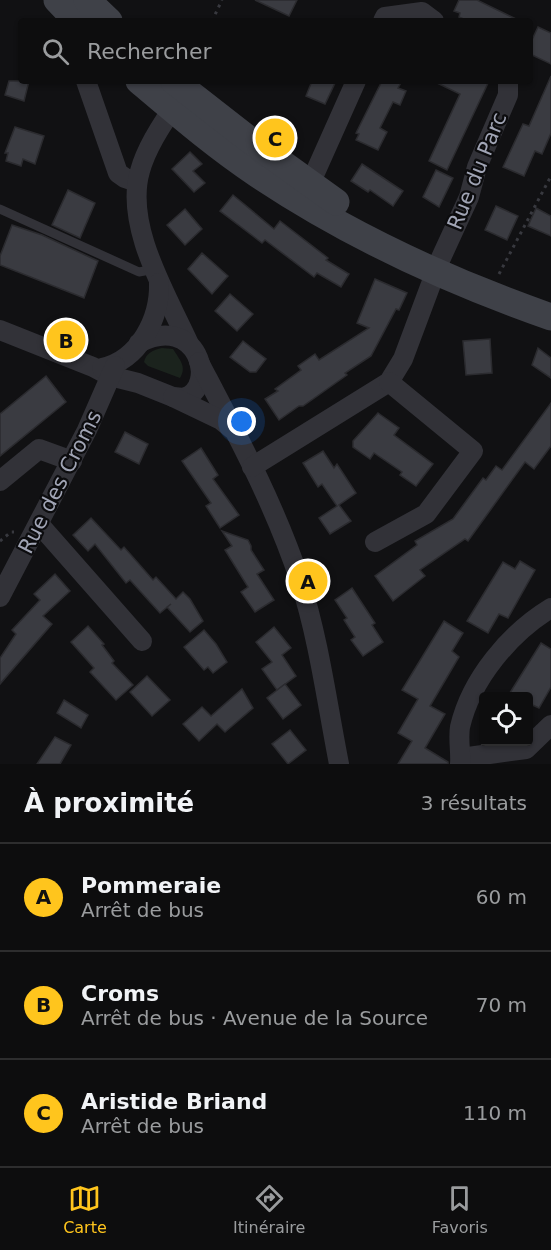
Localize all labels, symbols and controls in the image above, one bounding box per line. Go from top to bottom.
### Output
search box [18,18,533,84]
icon: search [39,35,72,68]
text: Rechercher [87,39,212,64]
street label: Rue du Parc [443,109,511,233]
pin: C [256,116,294,160]
pin: B [46,318,86,362]
street label: Rue des Croms [14,406,106,558]
your location [227,407,256,436]
pin: A [288,558,328,604]
map controls [479,692,533,746]
button: locate [479,692,533,746]
text: À proximité [24,788,194,818]
text: 3 résultats [421,791,527,815]
text: Pommeraie [81,873,221,898]
text: A [36,885,51,909]
text: 60 m [476,885,527,909]
text: Arrêt de bus [81,898,204,922]
text: Croms [81,981,159,1006]
text: B [36,993,51,1017]
text: 70 m [476,993,527,1017]
text: Arrêt de bus · Avenue de la Source [81,1006,428,1030]
text: Aristide Briand [81,1089,267,1114]
text: C [36,1101,51,1125]
text: 110 m [463,1101,527,1125]
text: Arrêt de bus [81,1114,204,1138]
tab: Carte [63,1182,107,1237]
tab: Itinéraire [233,1182,305,1237]
tab: Favoris [432,1182,488,1237]

